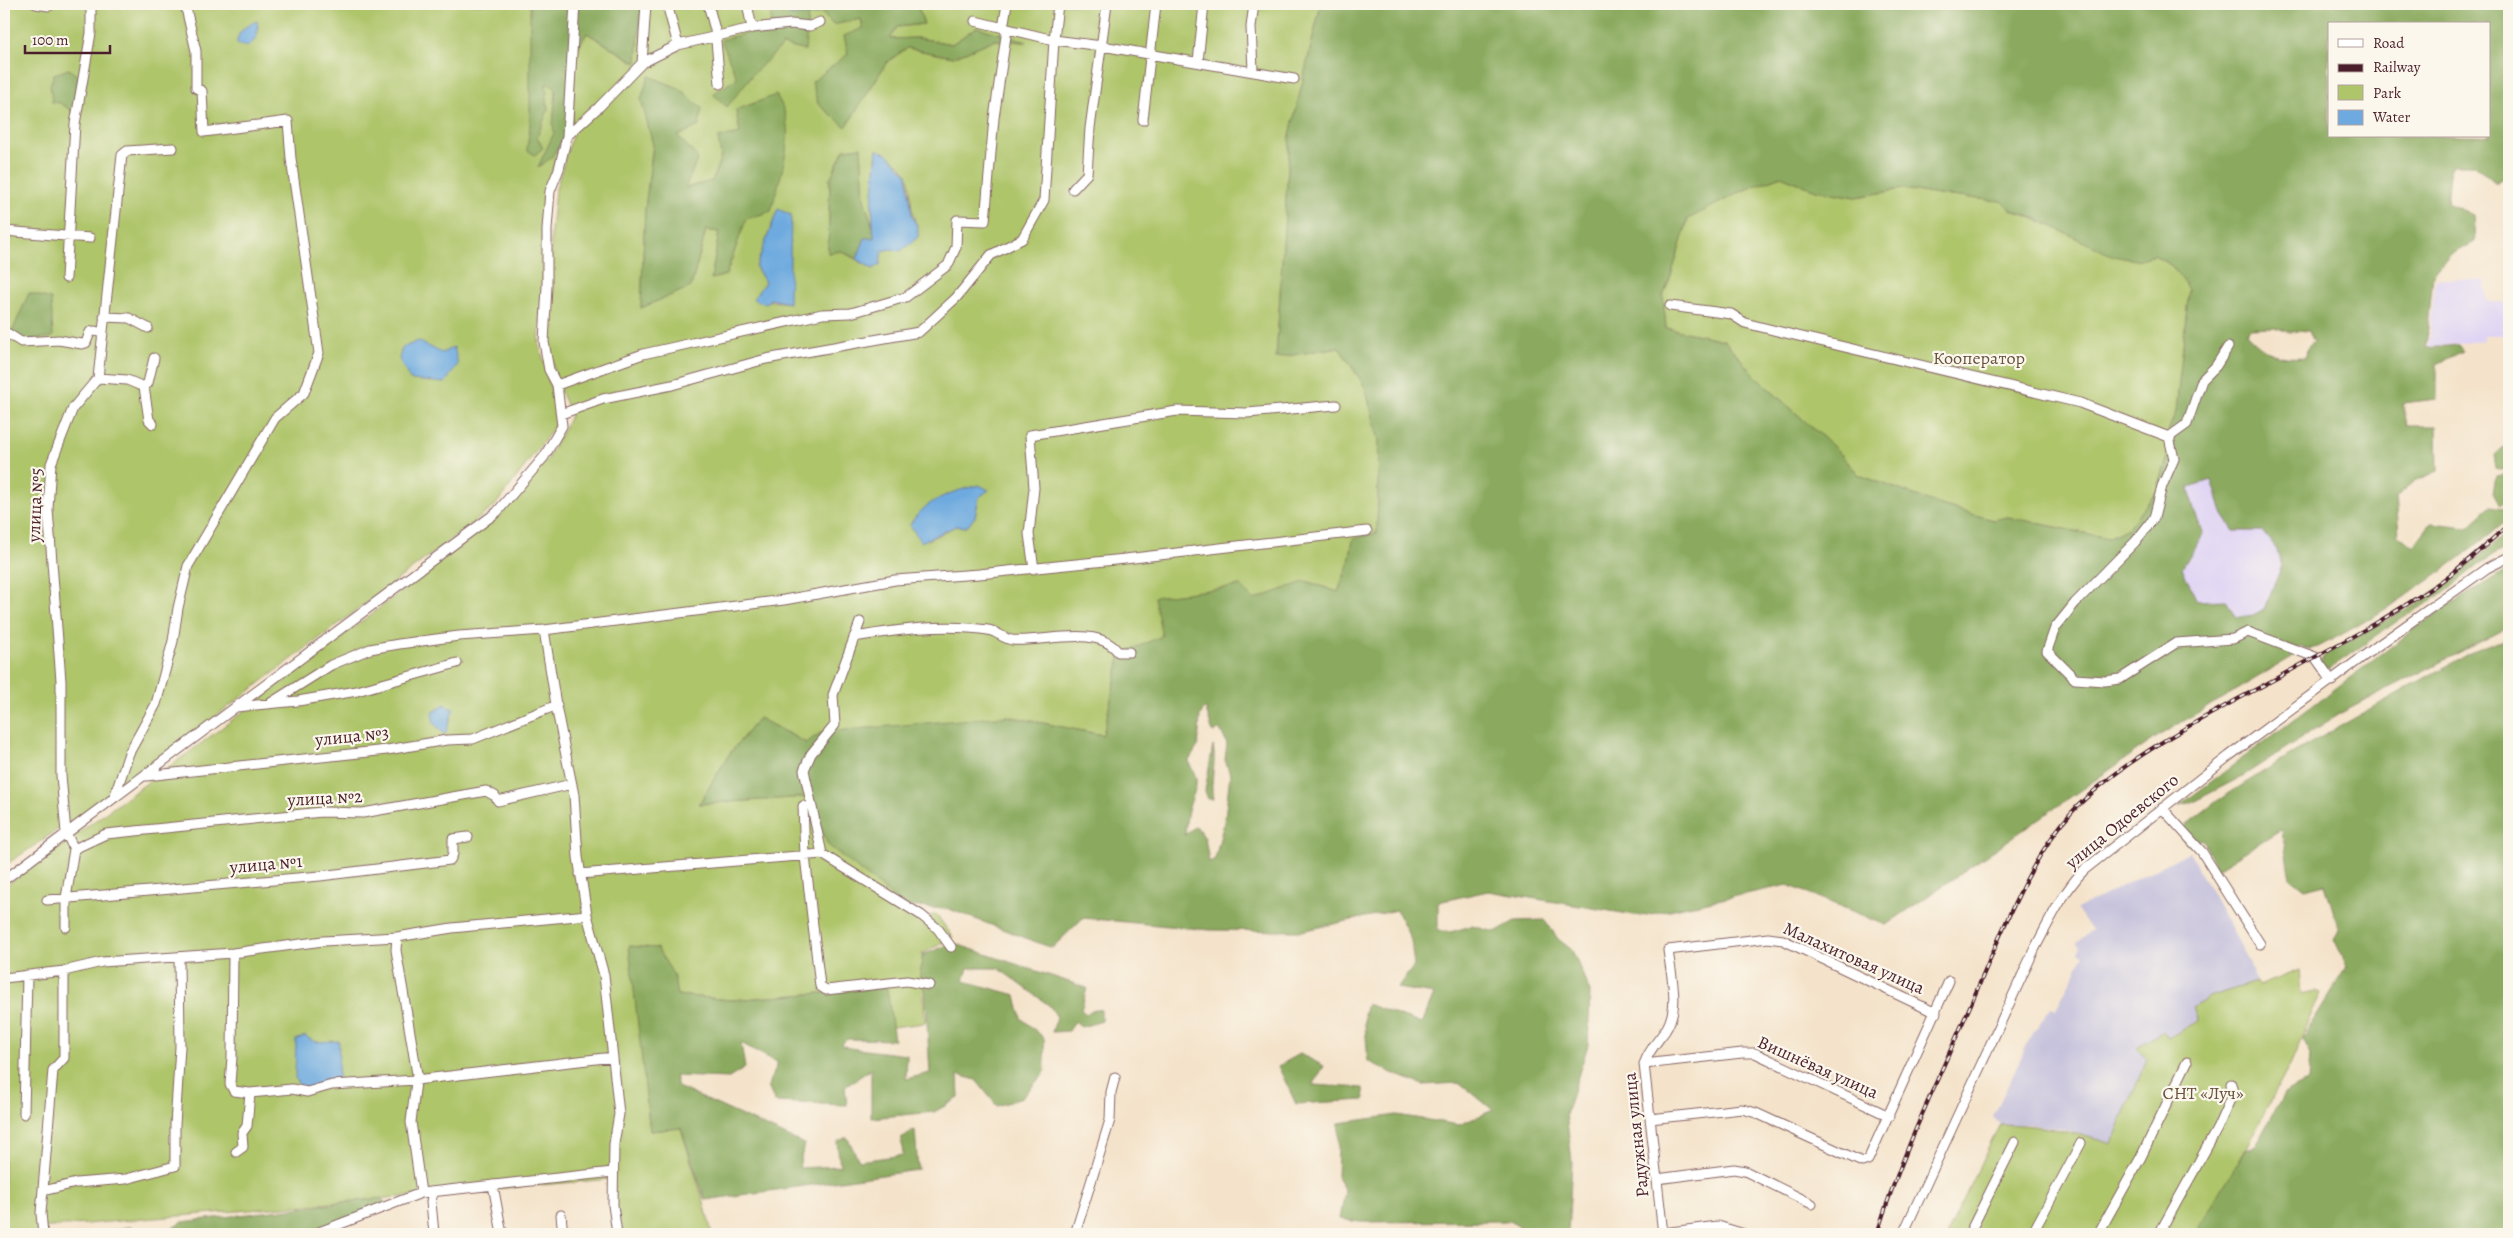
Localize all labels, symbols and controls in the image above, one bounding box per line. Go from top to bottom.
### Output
scale bar [25,22,110,54]
legend [2328,22,2490,138]
text: 100 m [32,30,69,50]
text: Road [2373,33,2405,53]
text: Railway [2373,57,2421,77]
text: Park [2373,83,2402,103]
text: Water [2372,107,2410,127]
park label: Кооператор [1933,346,2025,370]
street label: улица №5 [22,467,48,544]
street label: улица №3 [313,720,390,752]
street label: улица Одоевского [2060,768,2184,875]
street label: улица №2 [286,784,364,812]
street label: улица №1 [228,849,303,879]
street label: Малахитовая улица [1780,916,1929,1000]
street label: Вишнёвая улица [1754,1030,1883,1105]
street label: Радужная улица [1617,1071,1654,1199]
park label: СНТ «Луч» [2162,1081,2244,1105]

